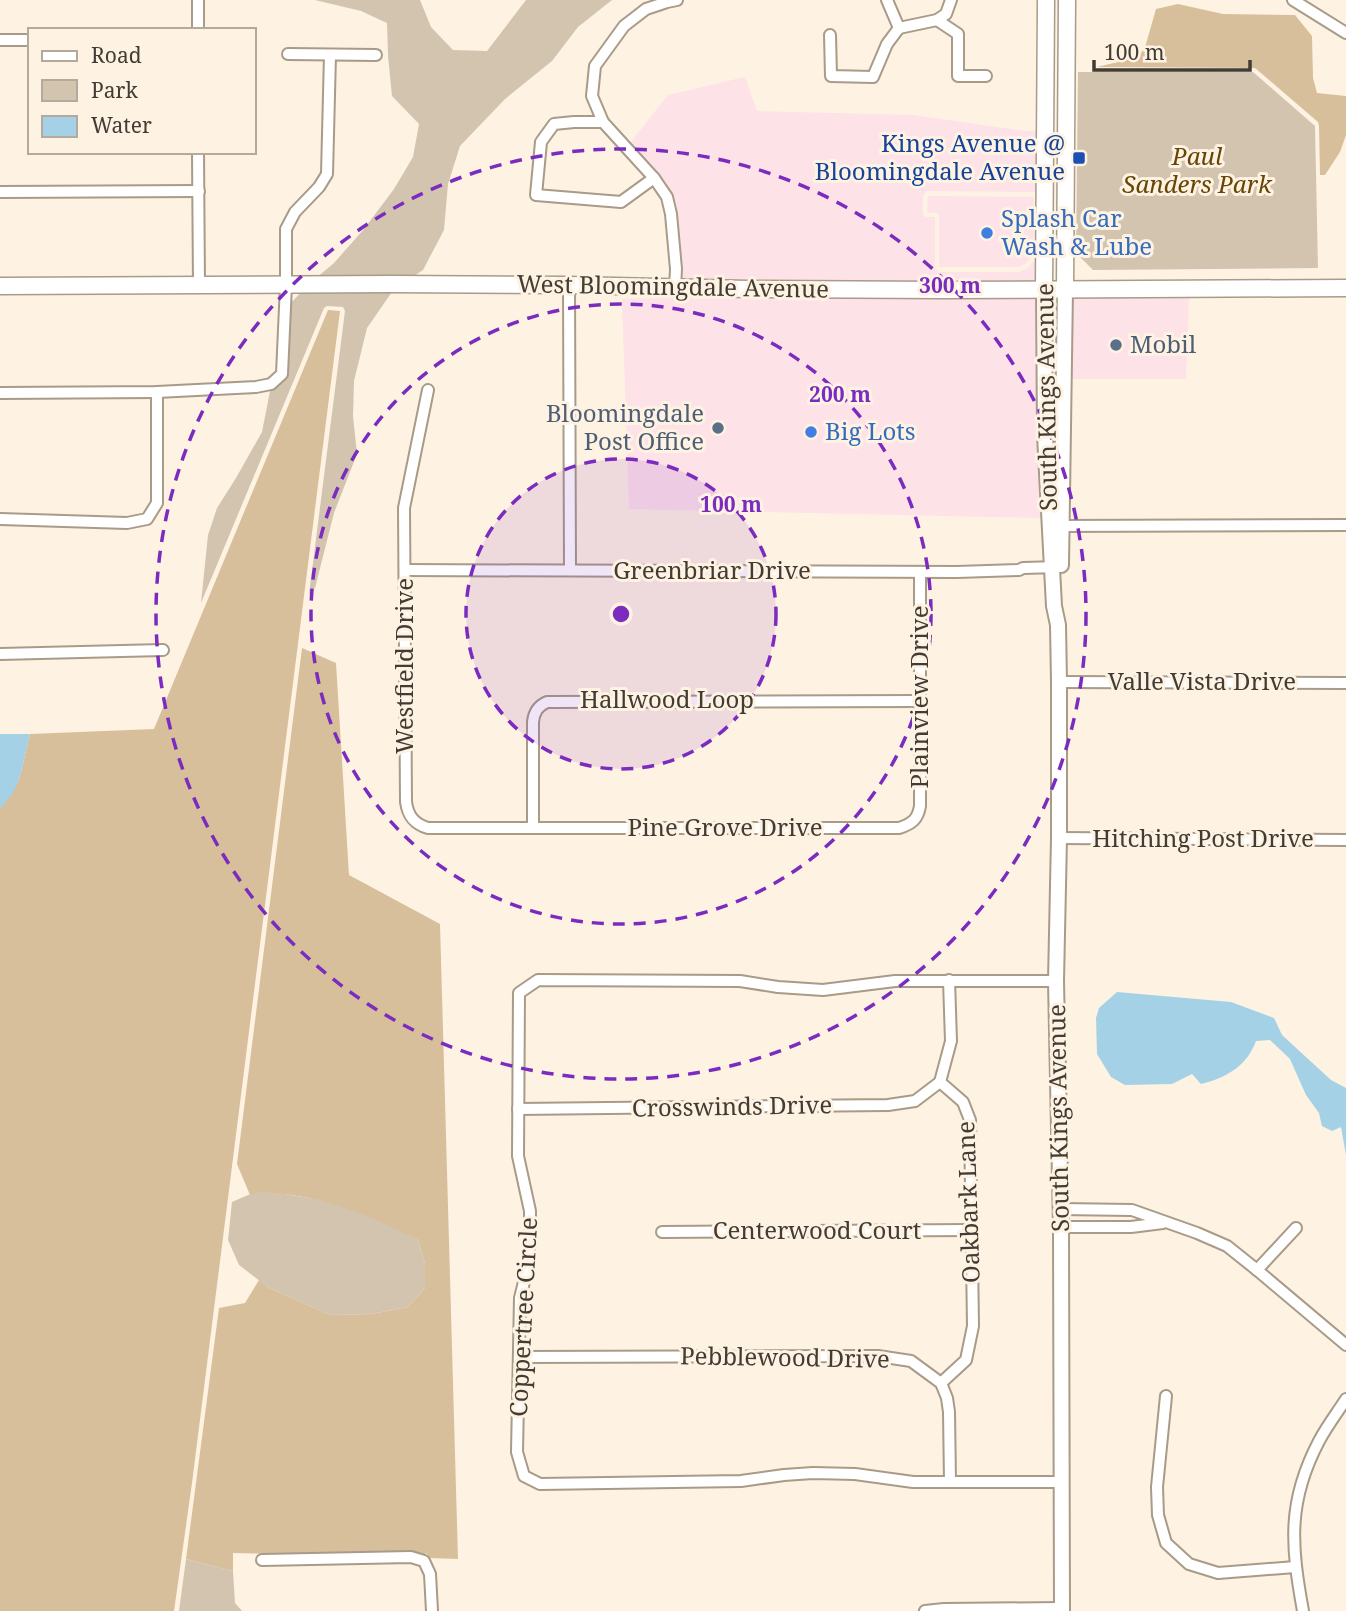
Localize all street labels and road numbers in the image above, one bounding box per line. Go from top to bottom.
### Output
street label: West Bloomingdale Avenue [517,266,829,305]
street label: South Kings Avenue [1027,283,1064,511]
street label: Greenbriar Drive [613,553,811,586]
street label: Westfield Drive [387,578,420,754]
street label: Plainview Drive [902,605,935,789]
street label: Valle Vista Drive [1108,664,1296,697]
street label: Hallwood Loop [580,682,754,715]
street label: Pine Grove Drive [627,810,823,843]
street label: Hitching Post Drive [1092,821,1314,854]
street label: South Kings Avenue [1039,1004,1076,1232]
street label: Crosswinds Drive [632,1087,832,1124]
street label: Oakbark Lane [948,1121,987,1284]
street label: Centerwood Court [713,1213,921,1246]
street label: Coppertree Circle [501,1216,544,1417]
street label: Pebblewood Drive [680,1338,890,1375]

